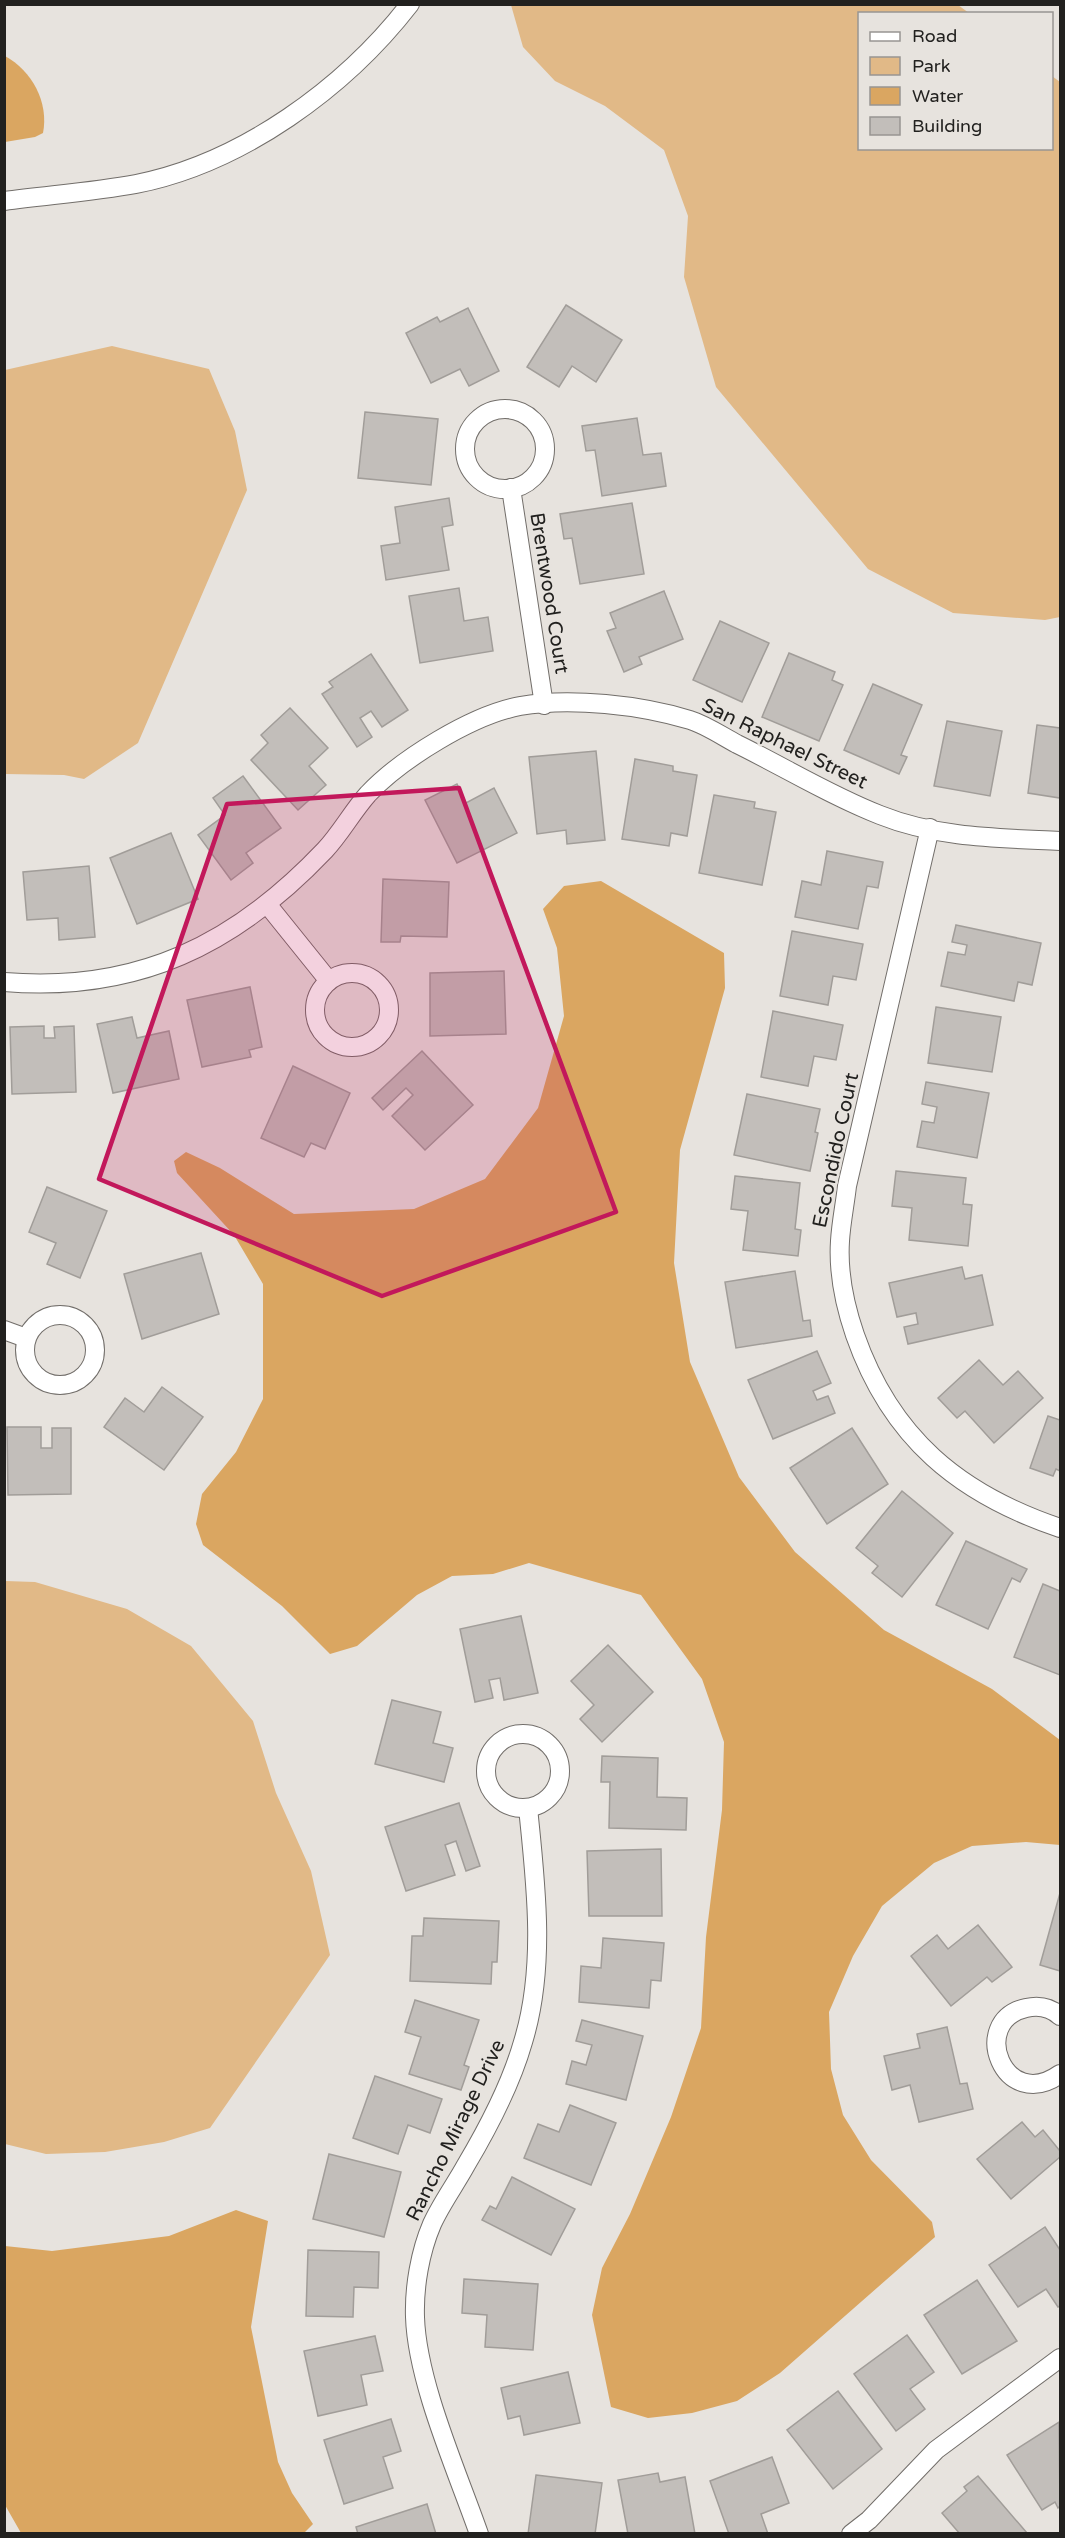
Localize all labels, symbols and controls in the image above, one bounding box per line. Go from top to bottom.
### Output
legend [858,12,1053,150]
text: Road [912,25,957,47]
text: Park [912,55,951,77]
text: Water [912,85,963,107]
text: Building [912,115,982,137]
street label: Brentwood Court [524,511,574,676]
street label: San Raphael Street [698,693,872,795]
street label: Escondido Court [808,1070,864,1230]
street label: Rancho Mirage Drive [401,2036,510,2225]

